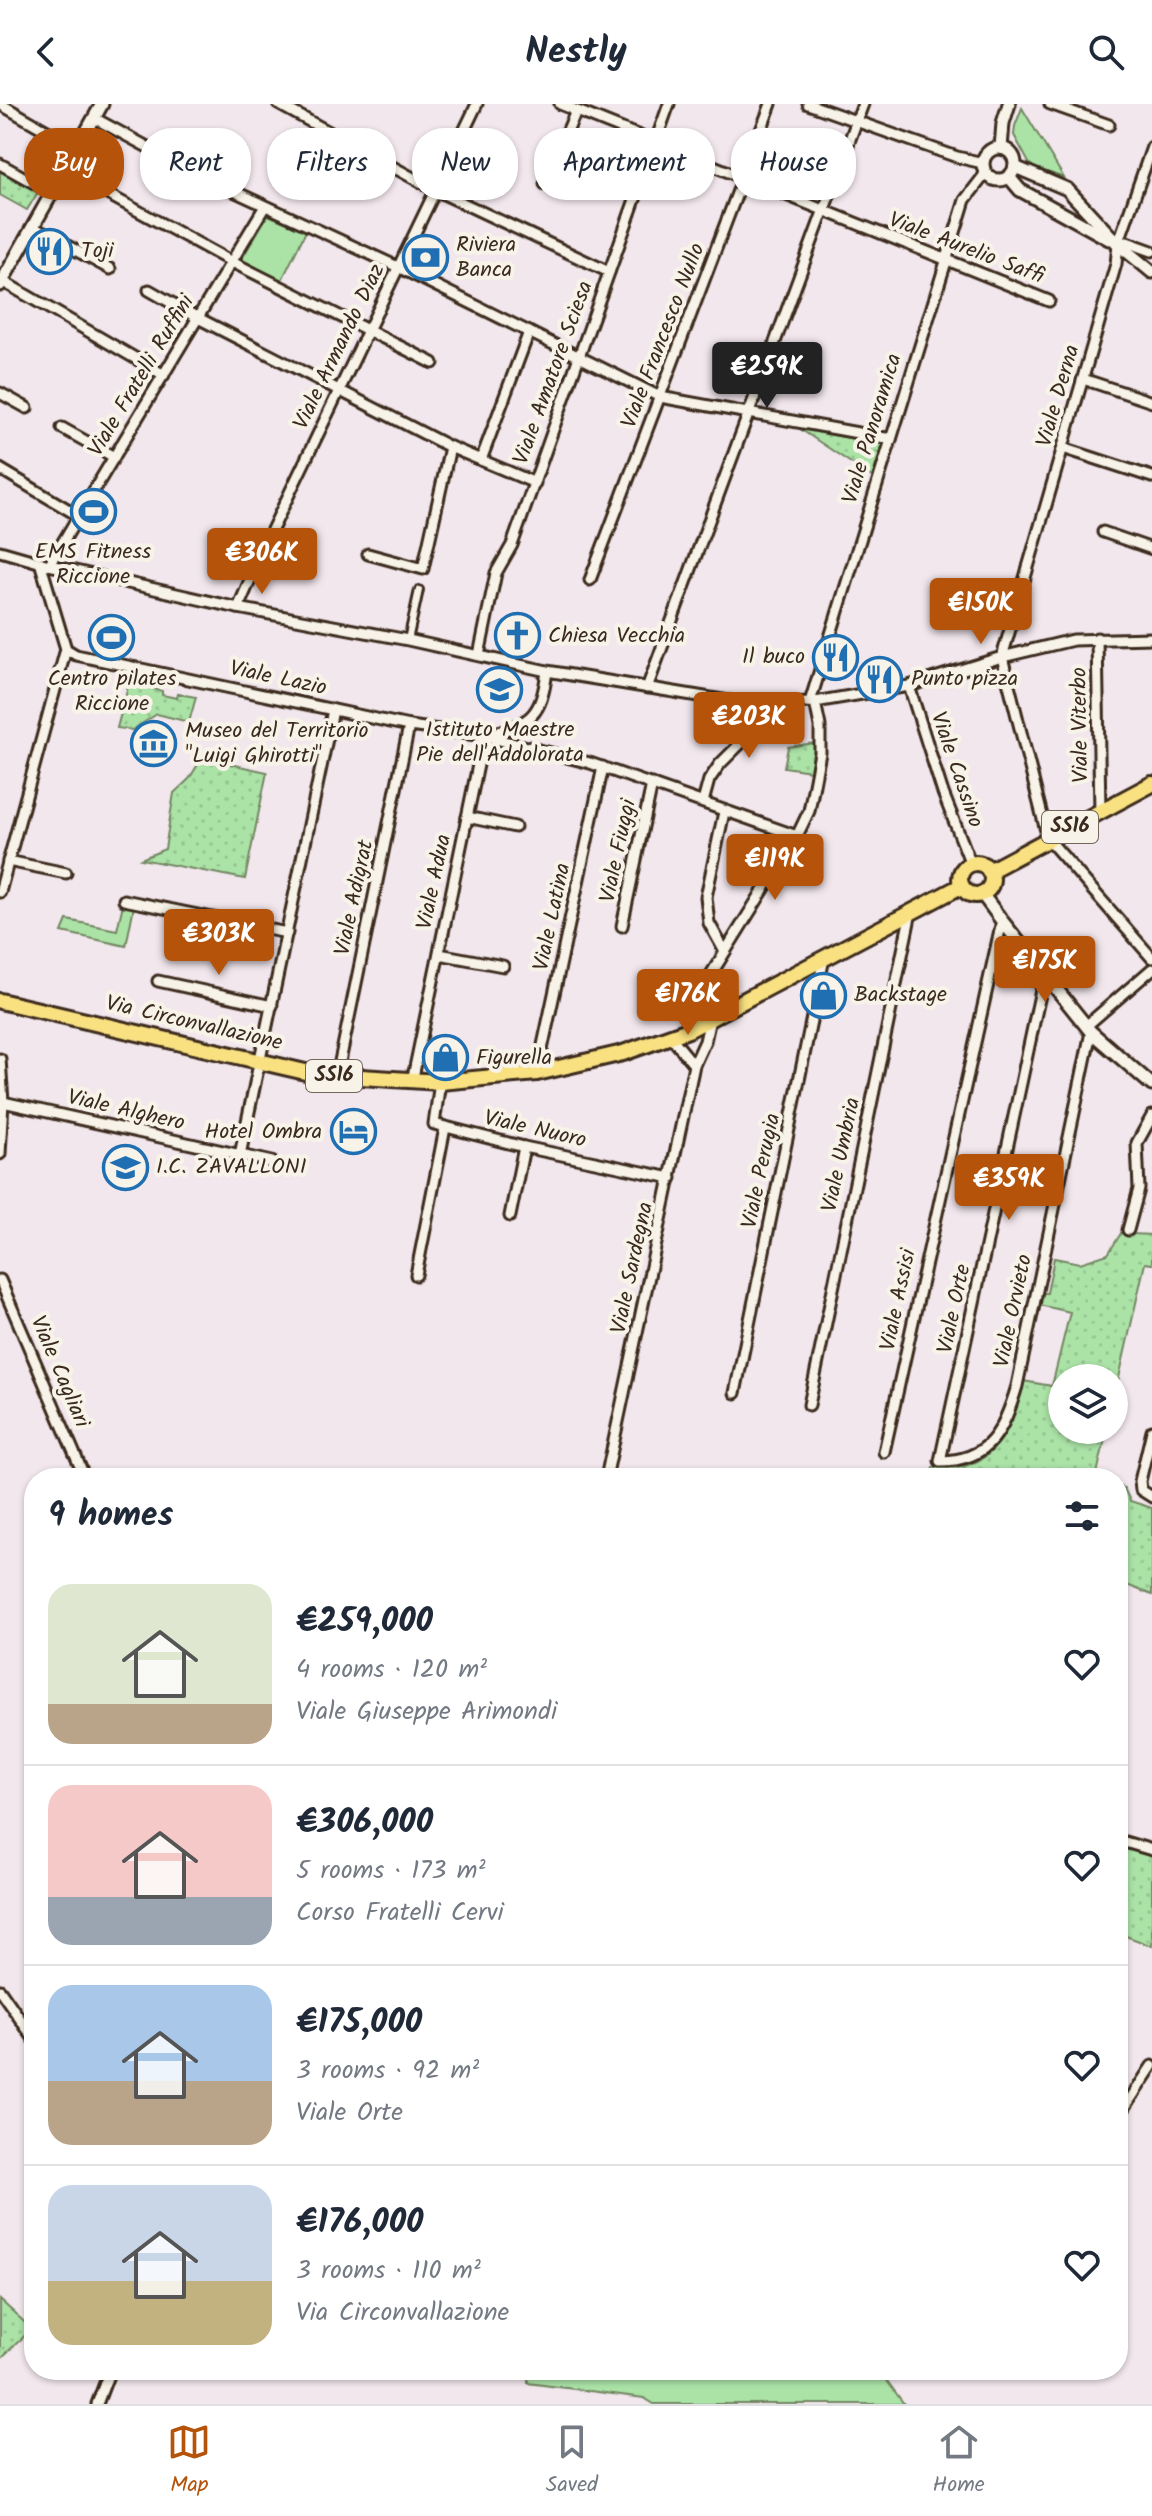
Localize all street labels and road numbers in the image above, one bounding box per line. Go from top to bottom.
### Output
street label: Viale Aurelio Saffi [883,203,1049,295]
street label: Viale Francesco Nullo [613,238,715,434]
street label: Viale Armando Diaz [285,258,395,436]
street label: Viale Amatore Sciesa [504,276,604,470]
street label: Viale Fratelli Ruffini [80,287,205,464]
street label: Viale Derna [1028,341,1090,451]
street label: Viale Panoramica [833,349,913,509]
street label: Viale Lazio [226,652,330,706]
street label: Viale Viterbo [1062,667,1100,783]
street label: Viale Cassino [920,707,992,833]
street label: Viale Fiuggi [591,795,647,906]
road number: SS16 [1042,811,1098,843]
street label: Viale Adua [408,831,462,933]
street label: Viale Adigrat [326,836,384,959]
street label: Viale Latina [524,860,582,974]
street label: Via Circonvallazione [102,987,286,1061]
road number: SS16 [306,1060,362,1092]
street label: Viale Alghero [64,1081,188,1142]
street label: Viale Umbria [813,1094,871,1216]
street label: Viale Nuoro [480,1101,590,1159]
street label: Viale Perugia [733,1110,791,1232]
street label: Viale Sardegna [602,1199,664,1337]
street label: Viale Assisi [871,1245,927,1354]
street label: Viale Orvieto [985,1251,1043,1371]
street label: Viale Orte [928,1261,982,1357]
street label: Viale Cagliari [20,1310,99,1434]

